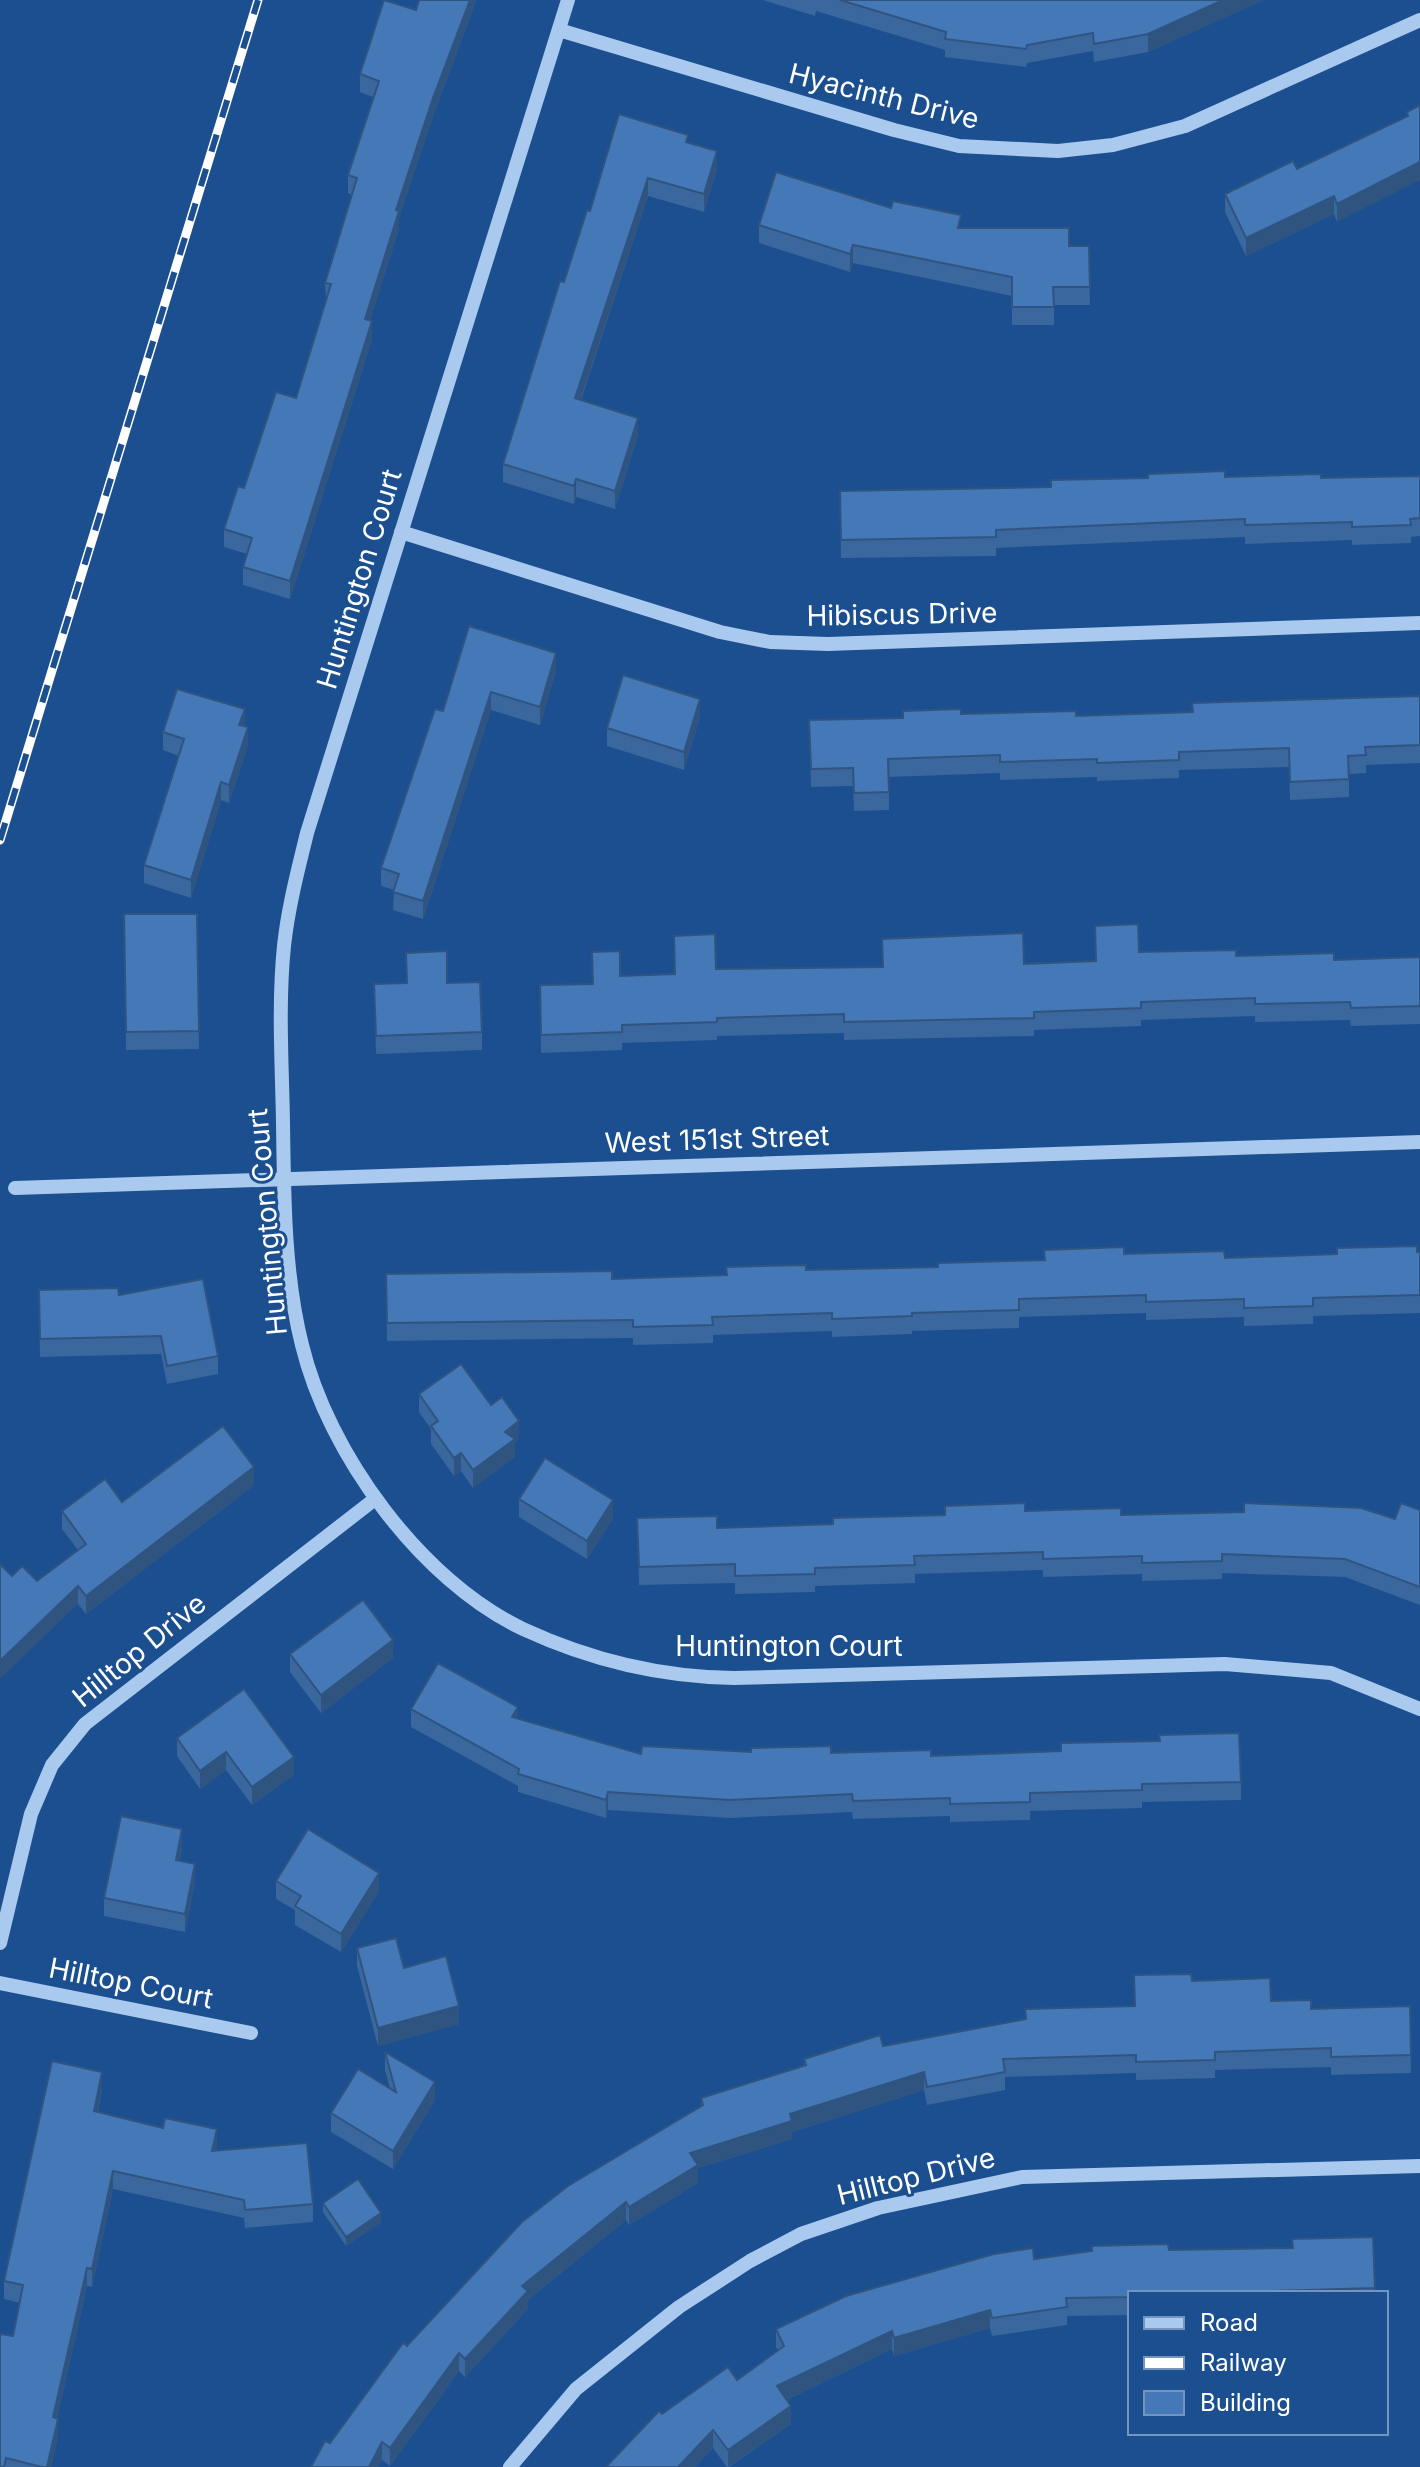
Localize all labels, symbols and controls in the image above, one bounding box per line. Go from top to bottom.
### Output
street label: Hyacinth Drive [785,56,983,136]
street label: Huntington Court [309,465,409,693]
street label: Hibiscus Drive [806,595,998,633]
street label: Huntington Court [240,1107,294,1337]
street label: West 151st Street [604,1118,830,1160]
street label: Hilltop Drive [65,1586,213,1714]
street label: Huntington Court [675,1629,903,1663]
street label: Hilltop Court [46,1950,216,2016]
street label: Hilltop Drive [833,2140,999,2212]
legend [1128,2291,1388,2435]
text: Road [1200,2308,1258,2337]
text: Railway [1200,2348,1287,2377]
text: Building [1200,2388,1291,2417]

